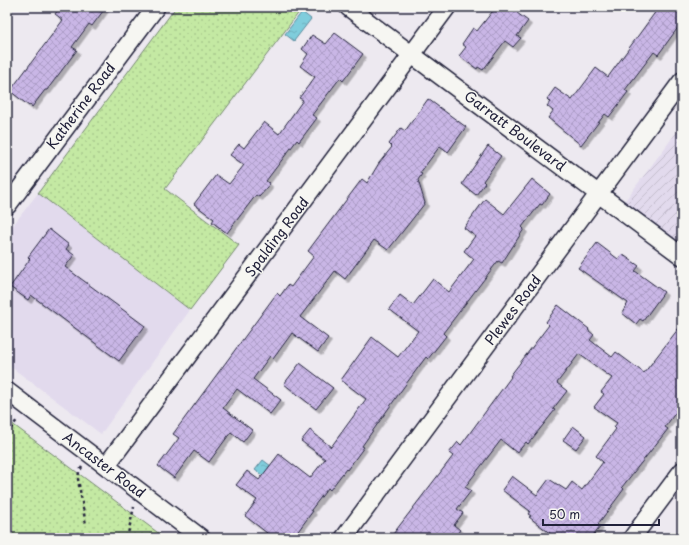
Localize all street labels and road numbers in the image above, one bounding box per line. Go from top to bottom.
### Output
street label: Katherine Road [41,58,120,153]
street label: Garratt Boulevard [460,85,571,176]
street label: Spalding Road [240,192,314,281]
street label: Plewes Road [479,270,546,349]
street label: Ancaster Road [58,426,150,503]

